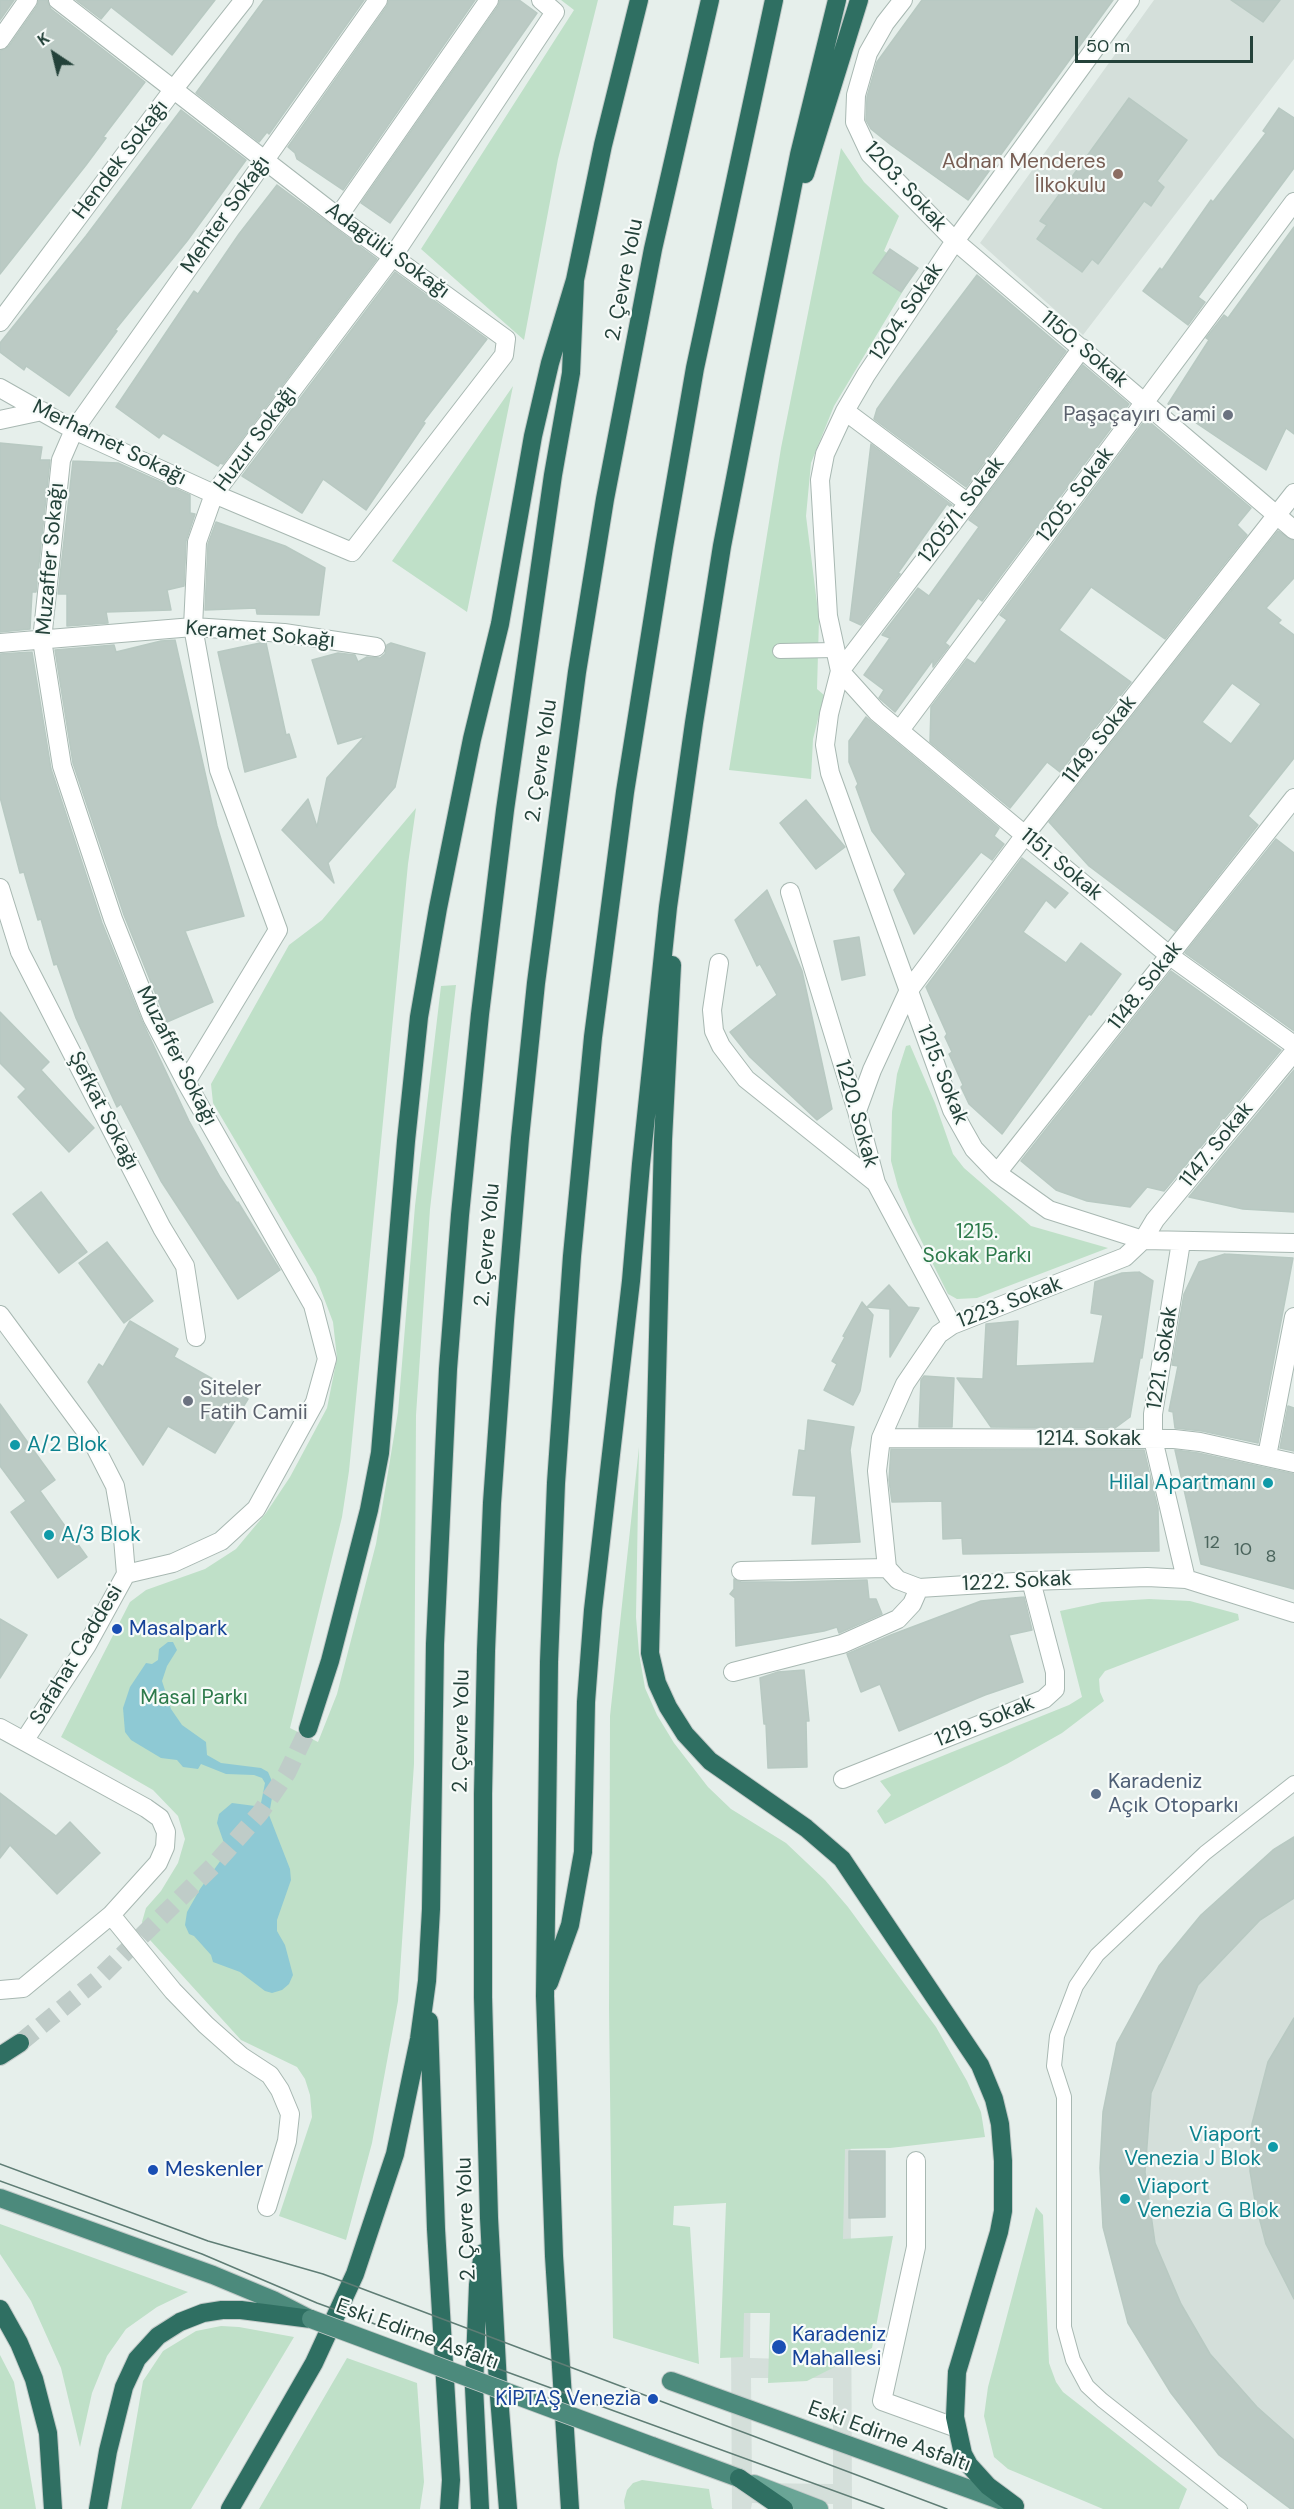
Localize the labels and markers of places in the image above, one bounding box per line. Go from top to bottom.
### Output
place label: Adnan Menderes İlkokulu [942,149,1106,199]
marker: Adnan Menderes İlkokulu [1111,167,1125,181]
place label: Paşaçayırı Cami [1063,402,1216,428]
marker: Paşaçayırı Cami [1221,408,1235,422]
place label: Siteler Fatih Camii [200,1376,308,1426]
marker: Siteler Fatih Camii [181,1394,195,1408]
place label: A/2 Blok [27,1432,107,1458]
marker: A/2 Blok [8,1438,22,1452]
place label: Hilal Apartmanı [1109,1470,1256,1496]
marker: Hilal Apartmanı [1261,1476,1275,1490]
place label: A/3 Blok [61,1522,141,1548]
marker: A/3 Blok [42,1528,56,1542]
place label: Masalpark [129,1616,228,1642]
marker: Masalpark [110,1622,124,1636]
place label: Karadeniz Açık Otoparkı [1108,1769,1238,1819]
marker: Karadeniz Açık Otoparkı [1089,1787,1103,1801]
place label: Viaport Venezia J Blok [1124,2122,1261,2172]
marker: Viaport Venezia J Blok [1266,2140,1280,2154]
place label: Meskenler [165,2157,263,2183]
marker: Meskenler [146,2163,160,2177]
place label: Viaport Venezia G Blok [1137,2174,1279,2224]
marker: Viaport Venezia G Blok [1118,2192,1132,2206]
place label: Karadeniz Mahallesi [792,2322,886,2372]
marker: Karadeniz Mahallesi [770,2338,788,2356]
place label: KİPTAŞ Venezia [495,2386,641,2412]
marker: KİPTAŞ Venezia [646,2392,660,2406]

